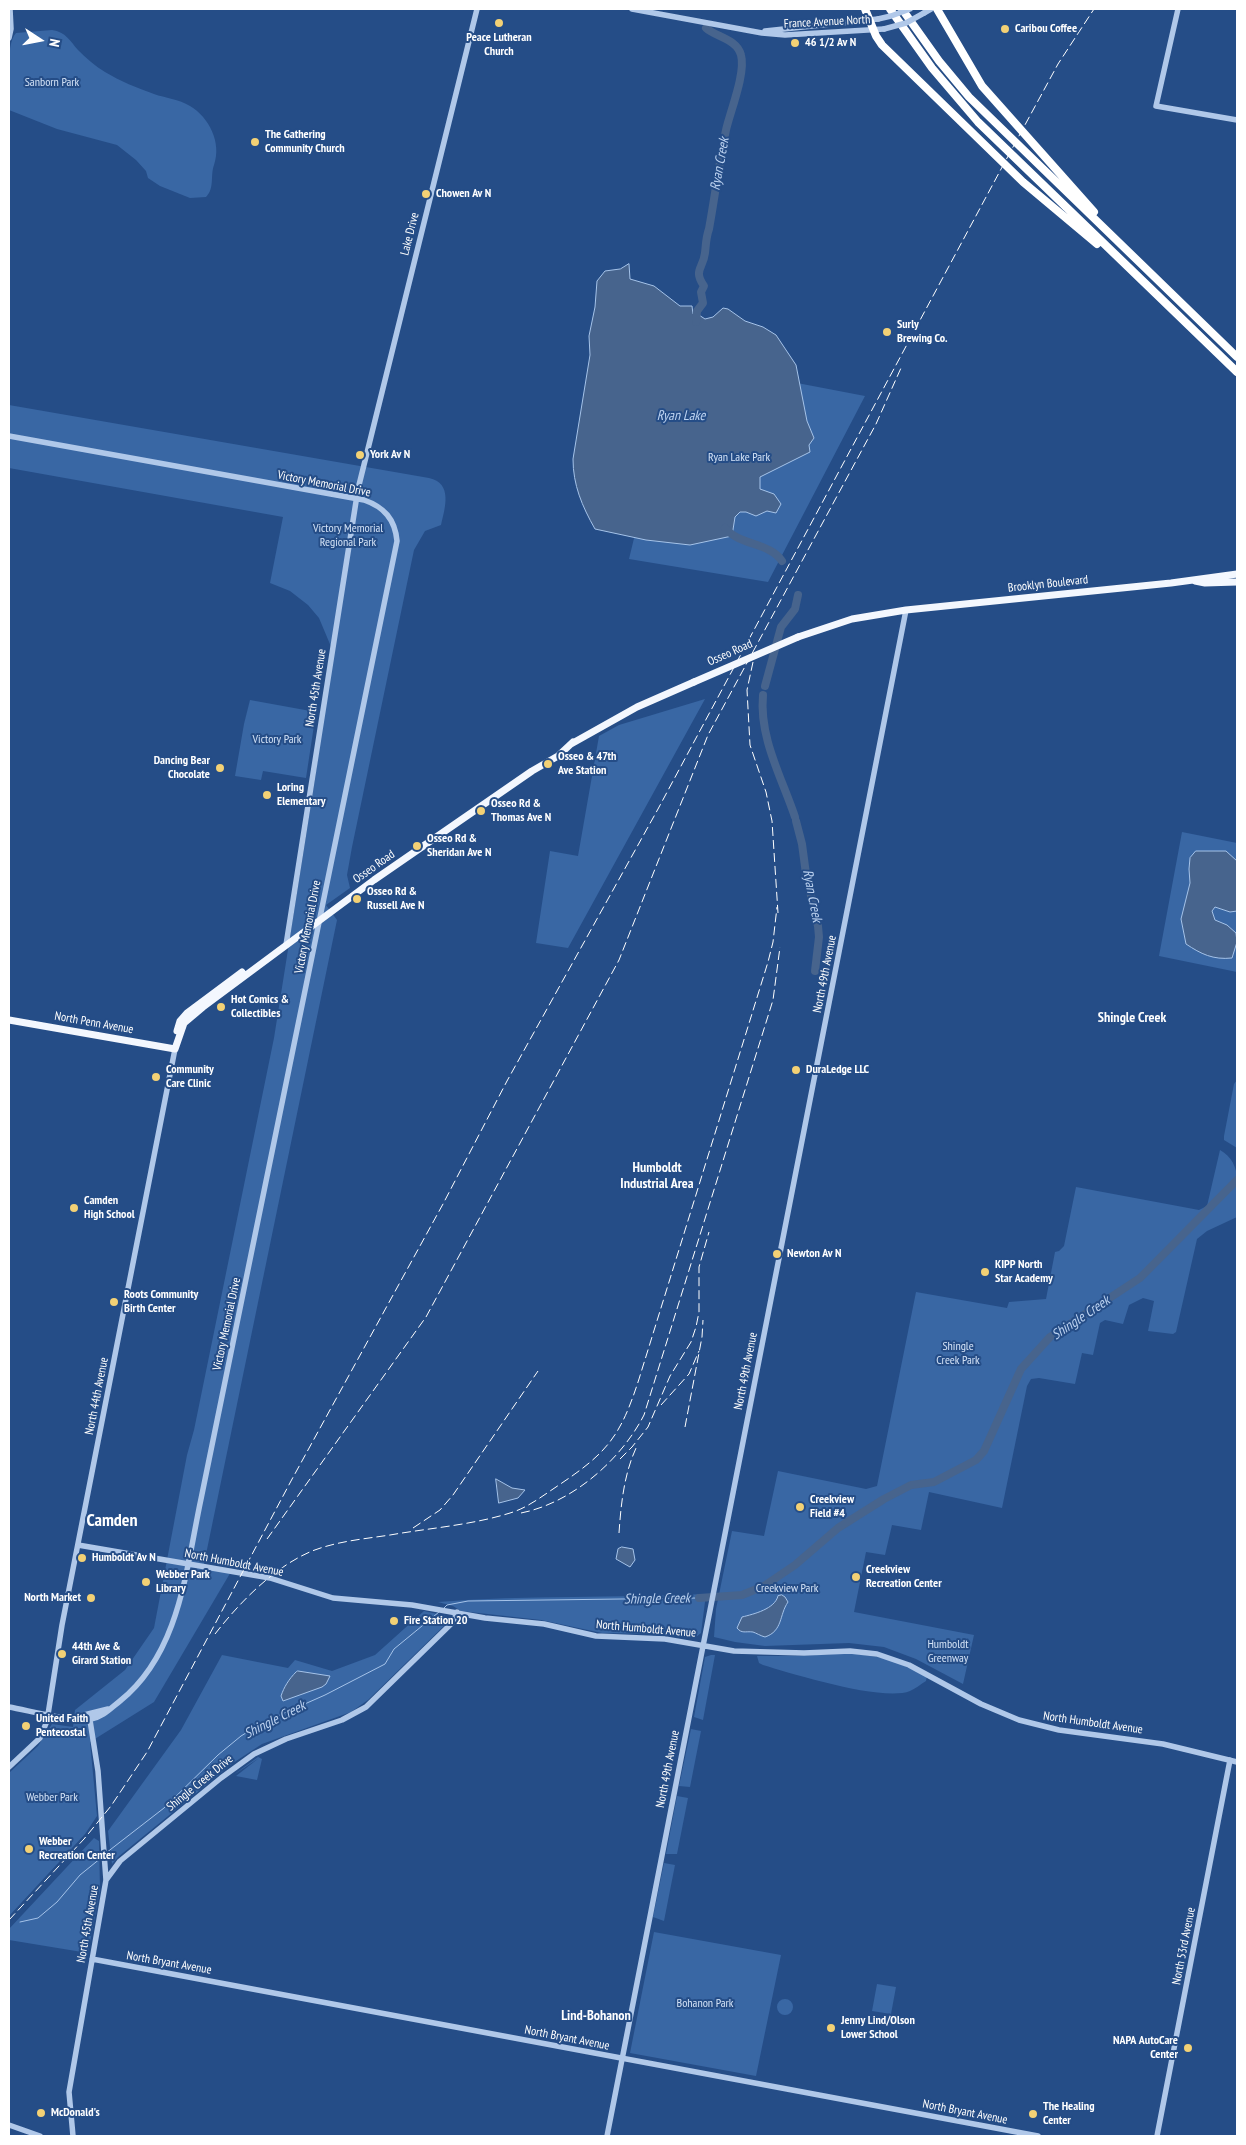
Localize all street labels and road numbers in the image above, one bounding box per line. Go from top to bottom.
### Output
street label: France Avenue North [783,13,871,31]
street label: Lake Drive [398,211,422,257]
street label: Victory Memorial Drive [276,468,372,500]
street label: Brooklyn Boulevard [1007,573,1089,595]
street label: Osseo Road [705,637,755,669]
street label: North 45th Avenue [303,648,329,728]
street label: Osseo Road [350,847,398,887]
street label: Victory Memorial Drive [292,879,324,975]
street label: North 49th Avenue [810,934,840,1014]
street label: North Penn Avenue [53,1009,135,1037]
street label: Victory Memorial Drive [210,1276,244,1372]
street label: North 49th Avenue [731,1331,761,1411]
street label: North 44th Avenue [82,1356,112,1436]
street label: North Humboldt Avenue [183,1546,285,1580]
street label: North Humboldt Avenue [595,1617,697,1641]
street label: North Humboldt Avenue [1042,1709,1144,1737]
street label: North 49th Avenue [653,1729,683,1809]
street label: Shingle Creek Drive [164,1752,236,1814]
street label: North 45th Avenue [74,1884,102,1964]
street label: North 53rd Avenue [1169,1906,1199,1986]
street label: North Bryant Avenue [125,1948,213,1978]
street label: North Bryant Avenue [523,2023,611,2053]
street label: North Bryant Avenue [921,2097,1009,2127]

